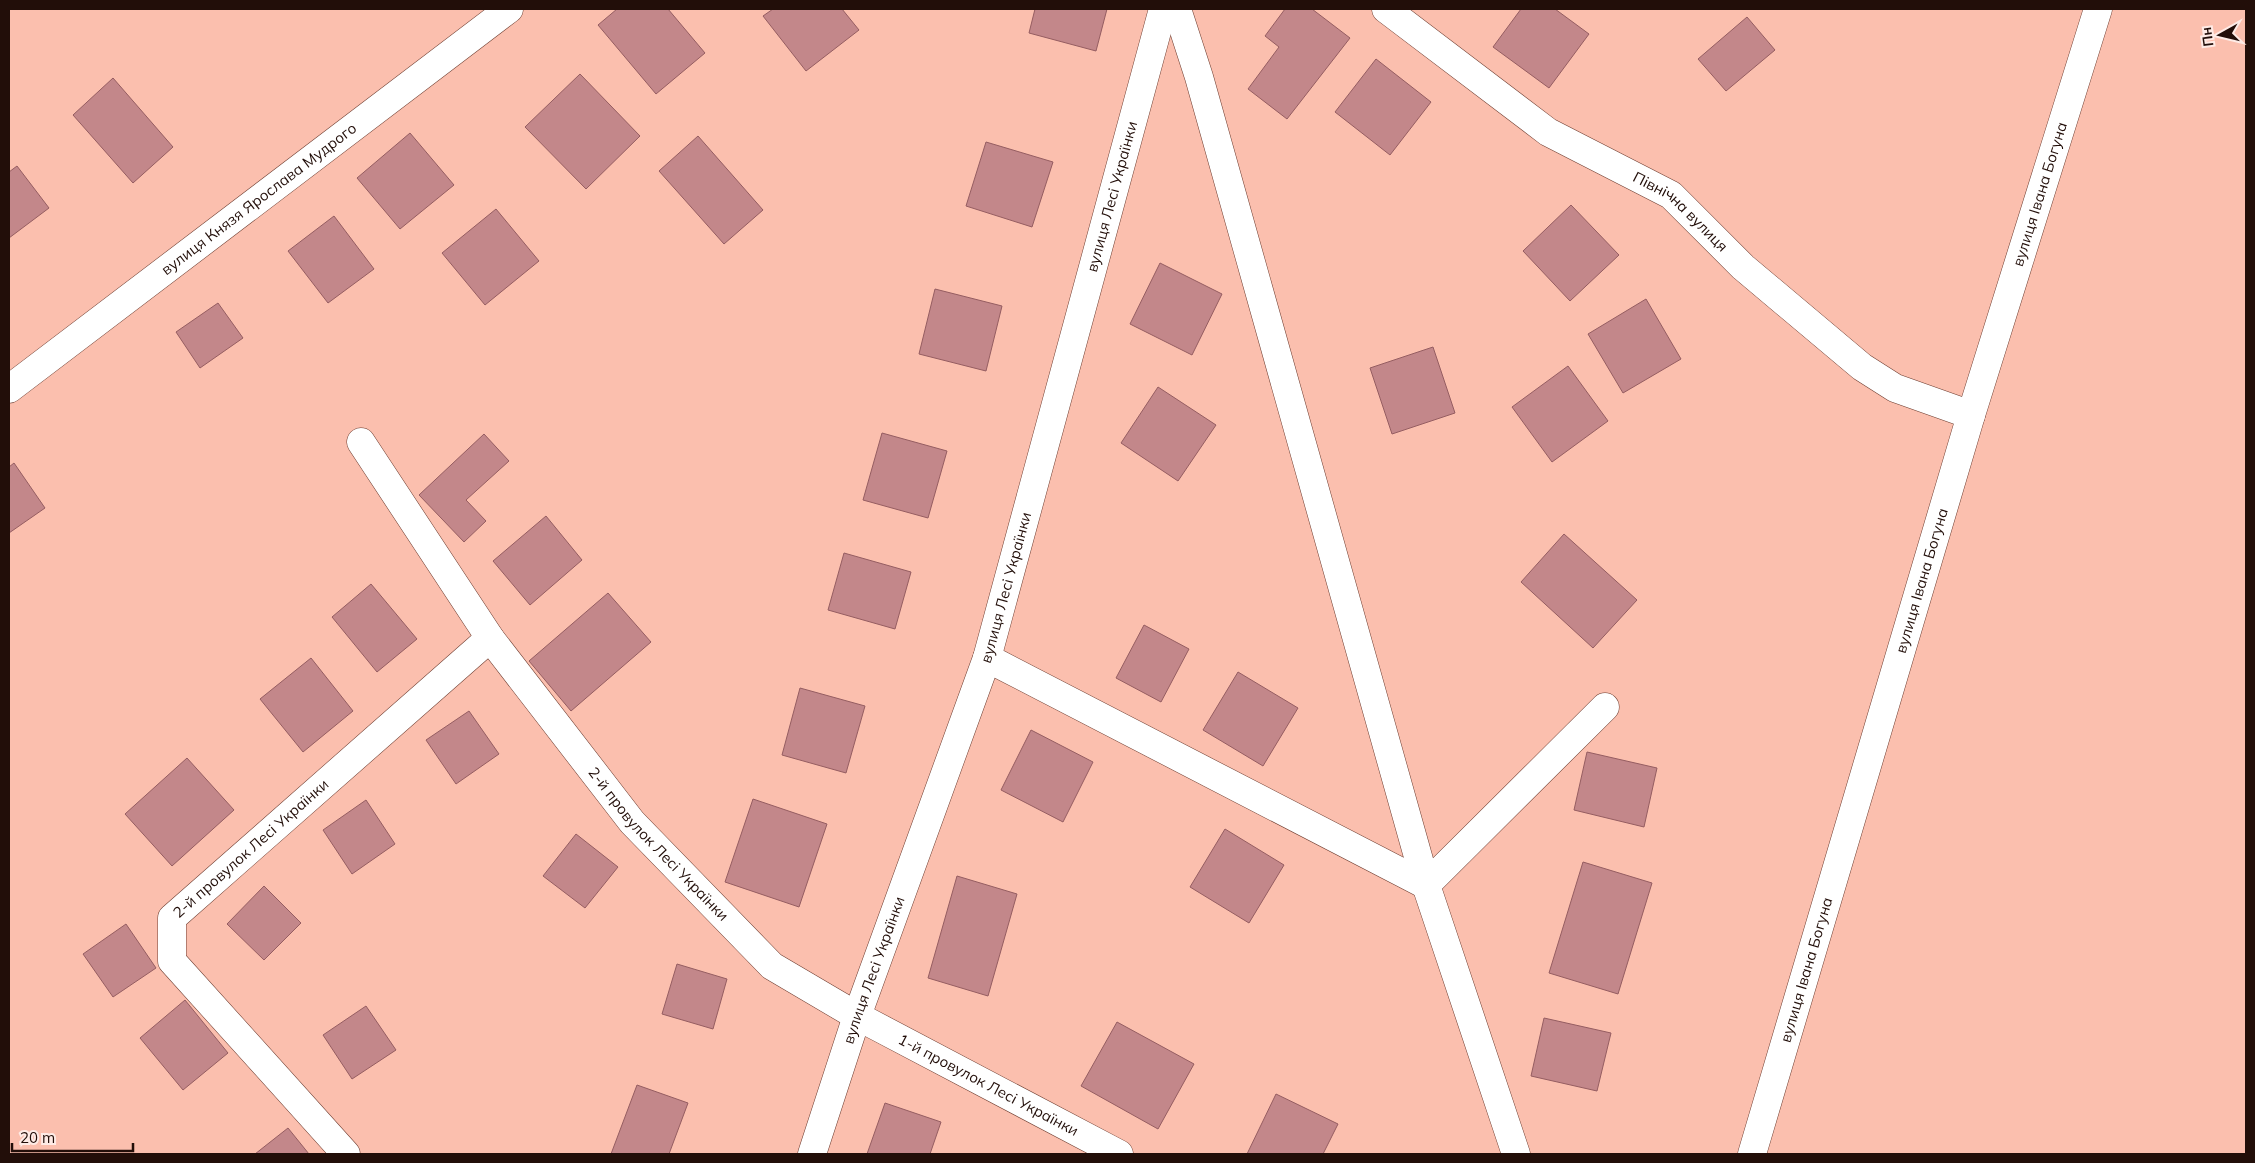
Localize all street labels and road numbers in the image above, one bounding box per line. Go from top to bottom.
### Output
street label: вулиця Князя Ярослава Мудрого [157,118,360,279]
street label: вулиця Лесі Українки [1082,119,1141,274]
street label: вулиця Івана Богуна [2008,120,2071,269]
street label: Північна вулиця [1630,167,1732,255]
street label: вулиця Івана Богуна [1891,506,1952,655]
street label: вулиця Лесі Українки [976,510,1035,666]
street label: 2-й провулок Лесі Українки [584,763,733,925]
street label: 2-й провулок Лесі Українки [169,775,332,922]
street label: вулиця Лесі Українки [839,894,909,1046]
street label: вулиця Івана Богуна [1776,895,1837,1045]
street label: 1-й провулок Лесі Українки [895,1030,1082,1140]

